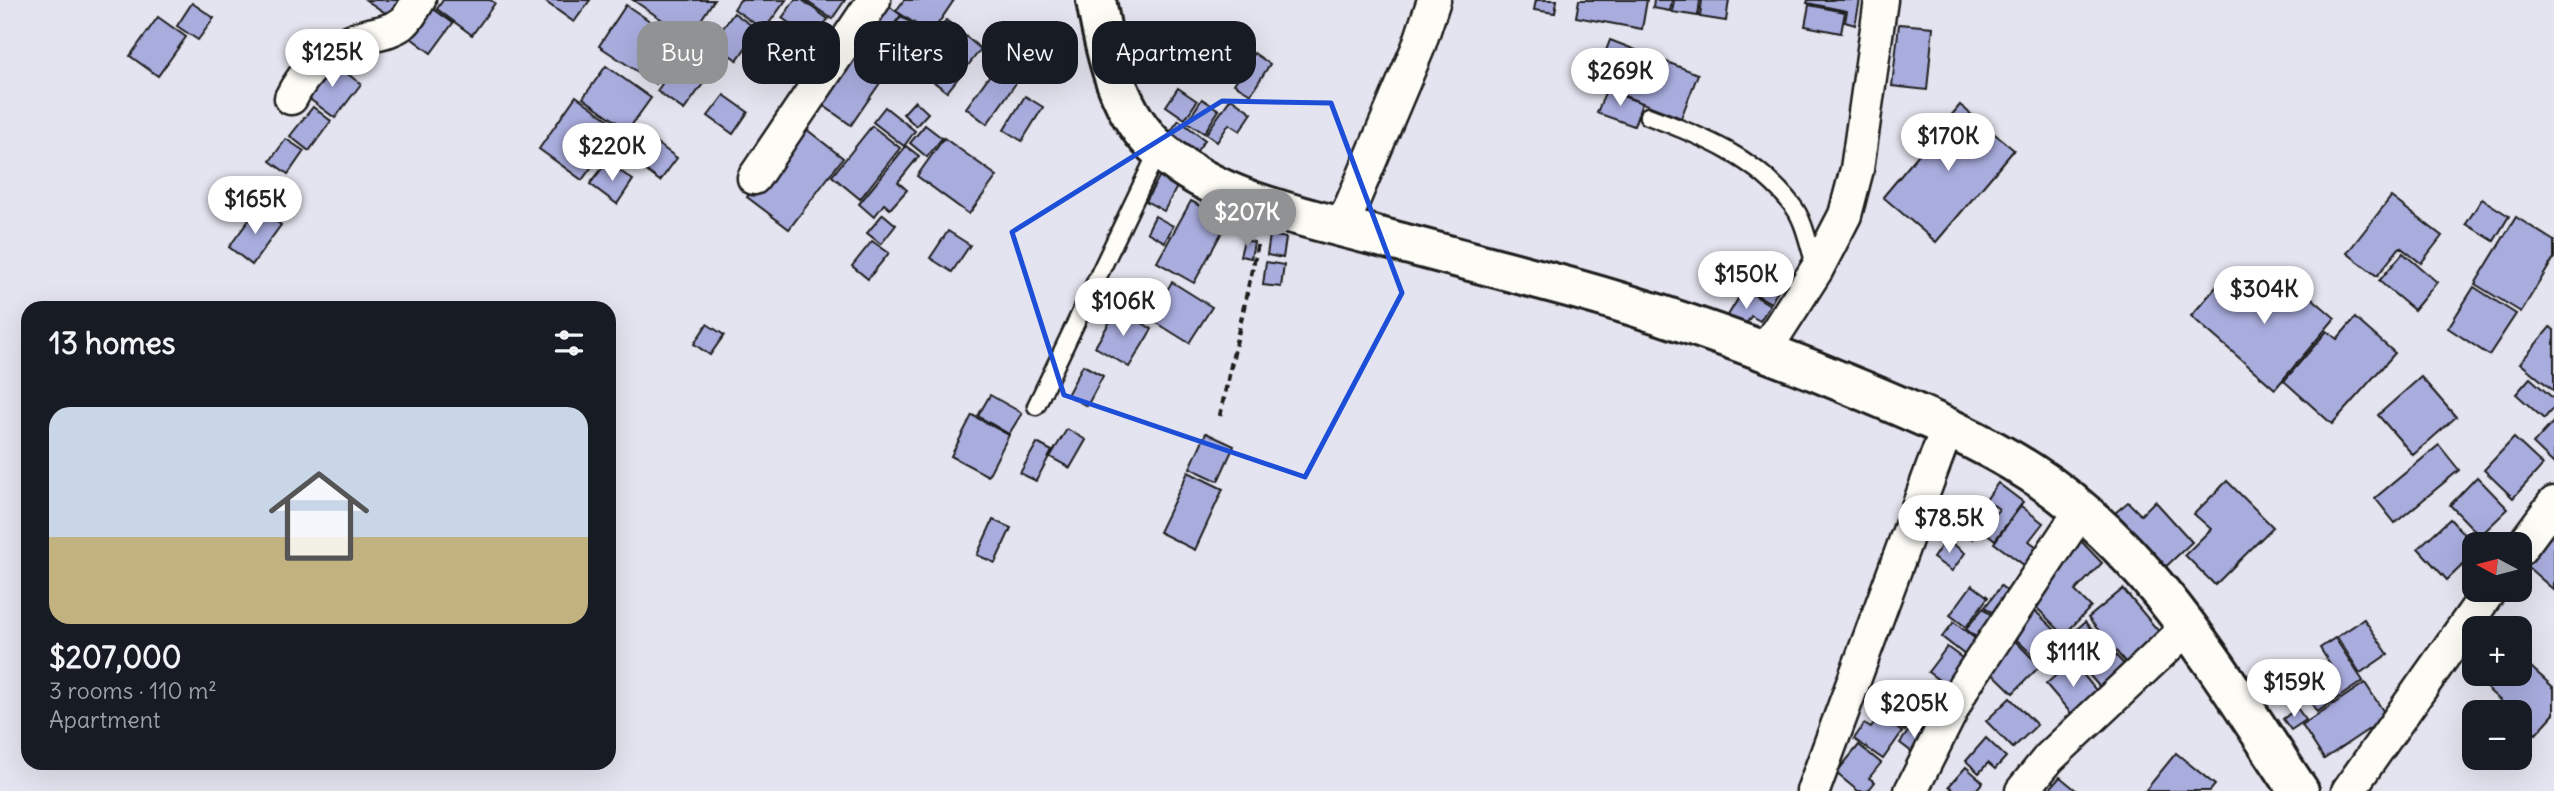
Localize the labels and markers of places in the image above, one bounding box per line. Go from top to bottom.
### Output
pin: $125K [283,29,381,89]
pin: $269K [1571,48,1669,108]
pin: $170K [1899,114,1997,173]
pin: $220K [563,124,661,183]
pin: $165K [206,176,304,236]
pin: $207K [1198,190,1296,249]
pin: $150K [1697,252,1795,311]
pin: $304K [2215,266,2313,326]
pin: $106K [1074,278,1172,338]
pin: $78.5K [1892,496,2006,555]
pin: $111K [2024,630,2122,689]
pin: $159K [2245,660,2343,719]
pin: $205K [1865,680,1963,740]

